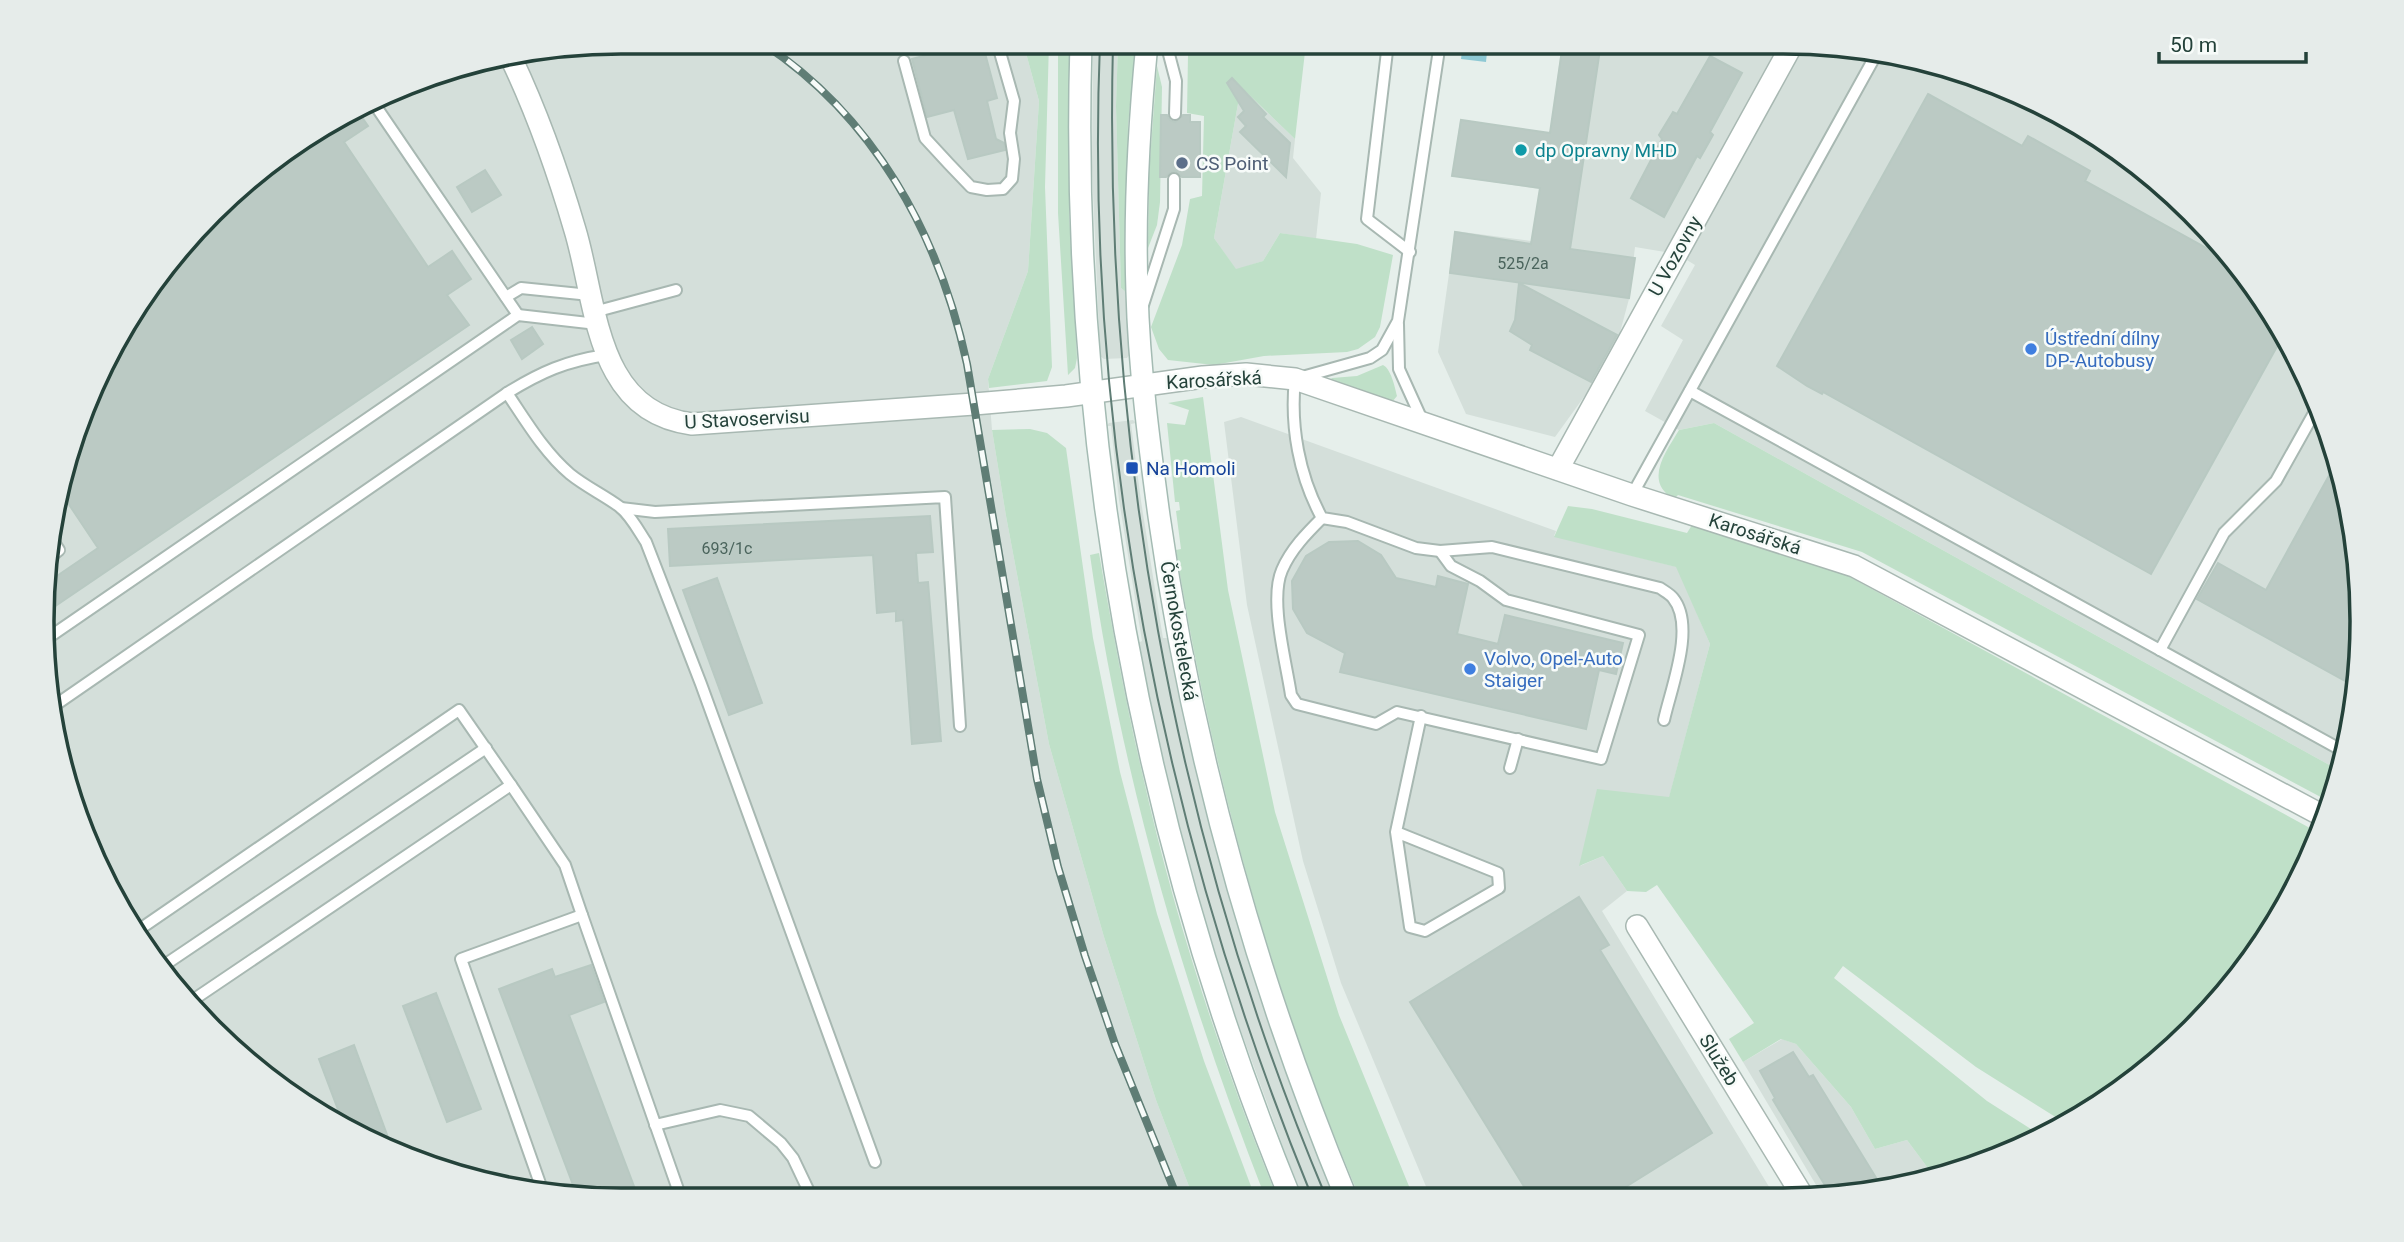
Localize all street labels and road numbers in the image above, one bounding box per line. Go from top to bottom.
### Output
street label: U Vozovny [1644,212,1706,300]
street label: Karosářská [1166,366,1262,394]
street label: U Stavoservisu [684,404,810,434]
street label: Karosářská [1706,508,1804,560]
street label: Černokostelecká [1155,559,1203,703]
street label: Služeb [1694,1030,1744,1090]

